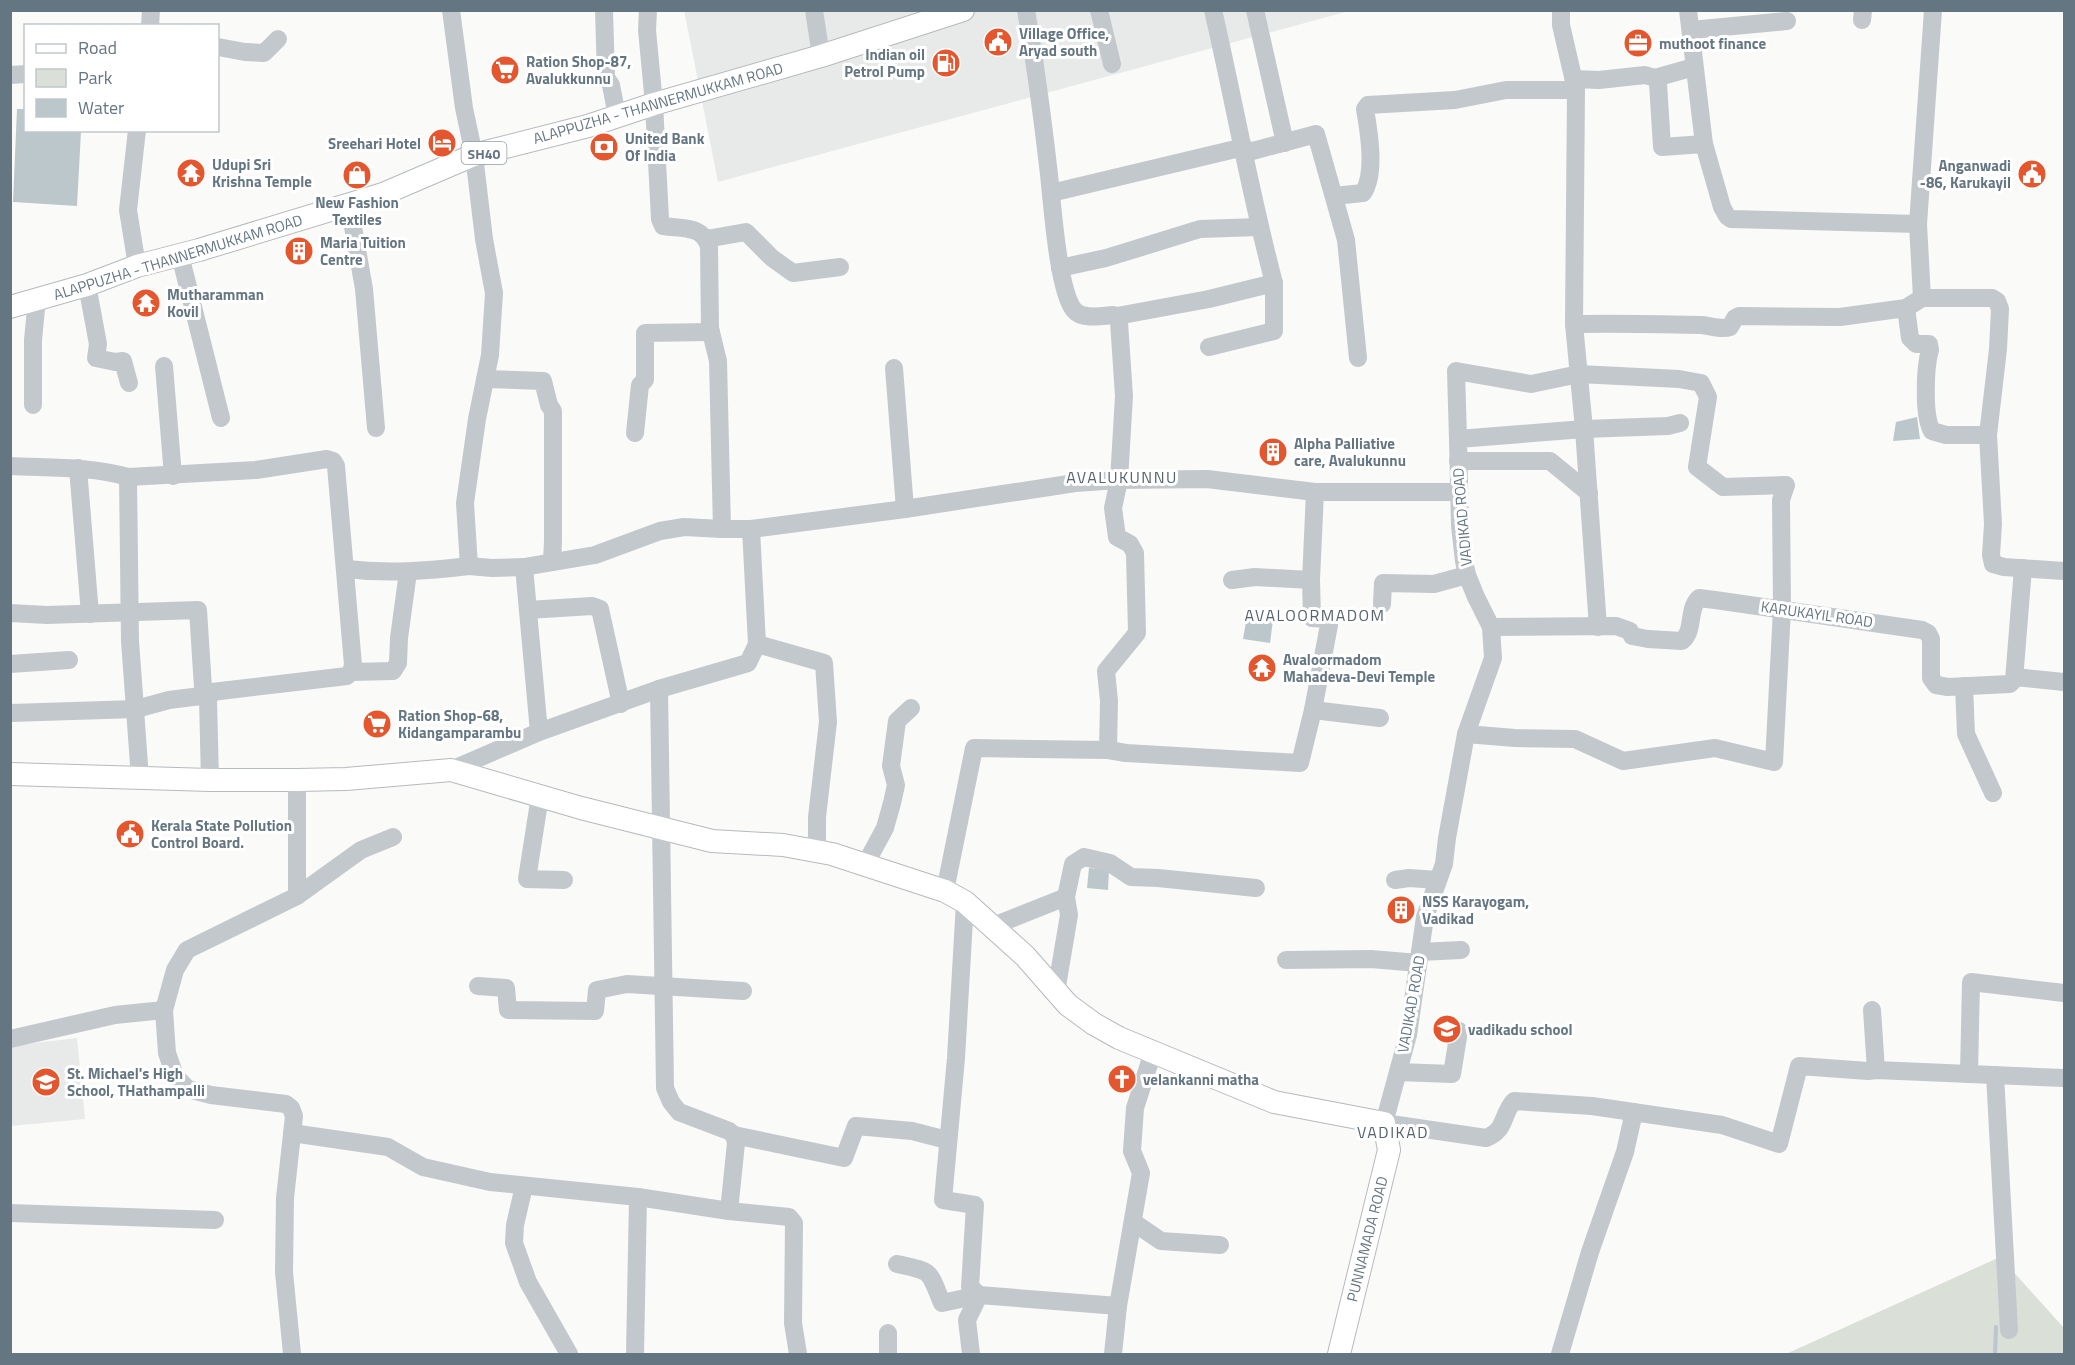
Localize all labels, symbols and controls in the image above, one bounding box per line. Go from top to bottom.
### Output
place label: Village Office, Aryad south [1019,22,1109,62]
legend [24,24,219,132]
public building icon: Village Office, Aryad south [982,26,1014,58]
office icon: muthoot finance [1622,27,1654,59]
place label: muthoot finance [1659,32,1766,55]
text: Road [78,34,117,61]
place label: Indian oil Petrol Pump [844,43,925,83]
fuel station icon: Indian oil Petrol Pump [930,47,962,79]
place label: Ration Shop-87, Avalukkunnu [526,50,631,90]
supermarket icon: Ration Shop-87, Avalukkunnu [489,54,521,86]
street label: ALAPPUZHA - THANNERMUKKAM ROAD [530,56,786,150]
text: Park [78,64,113,91]
text: Water [78,94,124,121]
hotel icon: Sreehari Hotel [426,127,458,159]
place label: United Bank Of India [625,127,705,167]
bank icon: United Bank Of India [588,131,620,163]
place label: Sreehari Hotel [328,132,421,155]
road number: SH40 [462,142,506,164]
place label: Udupi Sri Krishna Temple [212,153,312,193]
place label: Anganwadi -86, Karukayil [1920,154,2011,194]
temple icon: Udupi Sri Krishna Temple [175,157,207,189]
public building icon: Anganwadi -86, Karukayil [2016,158,2048,190]
shop icon: New Fashion Textiles [341,159,373,191]
place label: New Fashion Textiles [315,191,399,231]
street label: ALAPPUZHA - THANNERMUKKAM ROAD [51,208,305,306]
place label: Maria Tuition Centre [320,231,406,271]
building icon: Maria Tuition Centre [283,235,315,267]
place label: Mutharamman Kovil [167,283,264,323]
temple icon: Mutharamman Kovil [130,287,162,319]
place label: Alpha Palliative care, Avalukunnu [1294,432,1406,472]
building icon: Alpha Palliative care, Avalukunnu [1257,436,1289,468]
district label: AVALUKUNNU [1066,465,1178,489]
street label: VADIKAD ROAD [1446,467,1478,567]
street label: KARUKAYIL ROAD [1759,595,1875,633]
district label: AVALOORMADOM [1244,603,1386,627]
place label: Avaloormadom Mahadeva-Devi Temple [1283,648,1436,688]
temple icon: Avaloormadom Mahadeva-Devi Temple [1246,652,1278,684]
place label: Ration Shop-68, Kidangamparambu [398,704,521,744]
supermarket icon: Ration Shop-68, Kidangamparambu [361,708,393,740]
place label: Kerala State Pollution Control Board. [151,814,292,854]
public building icon: Kerala State Pollution Control Board. [114,818,146,850]
place label: NSS Karayogam, Vadikad [1422,890,1529,930]
building icon: NSS Karayogam, Vadikad [1385,894,1417,926]
street label: VADIKAD ROAD [1391,953,1431,1055]
school or university icon: vadikadu school [1431,1013,1463,1045]
place label: vadikadu school [1468,1018,1572,1041]
place label: St. Michael's High School, THathampalli [67,1062,205,1102]
church icon: velankanni matha [1106,1063,1138,1095]
school or university icon: St. Michael's High School, THathampalli [30,1066,62,1098]
place label: velankanni matha [1143,1068,1259,1091]
district label: VADIKAD [1357,1120,1429,1144]
street label: PUNNAMADA ROAD [1340,1174,1394,1304]

